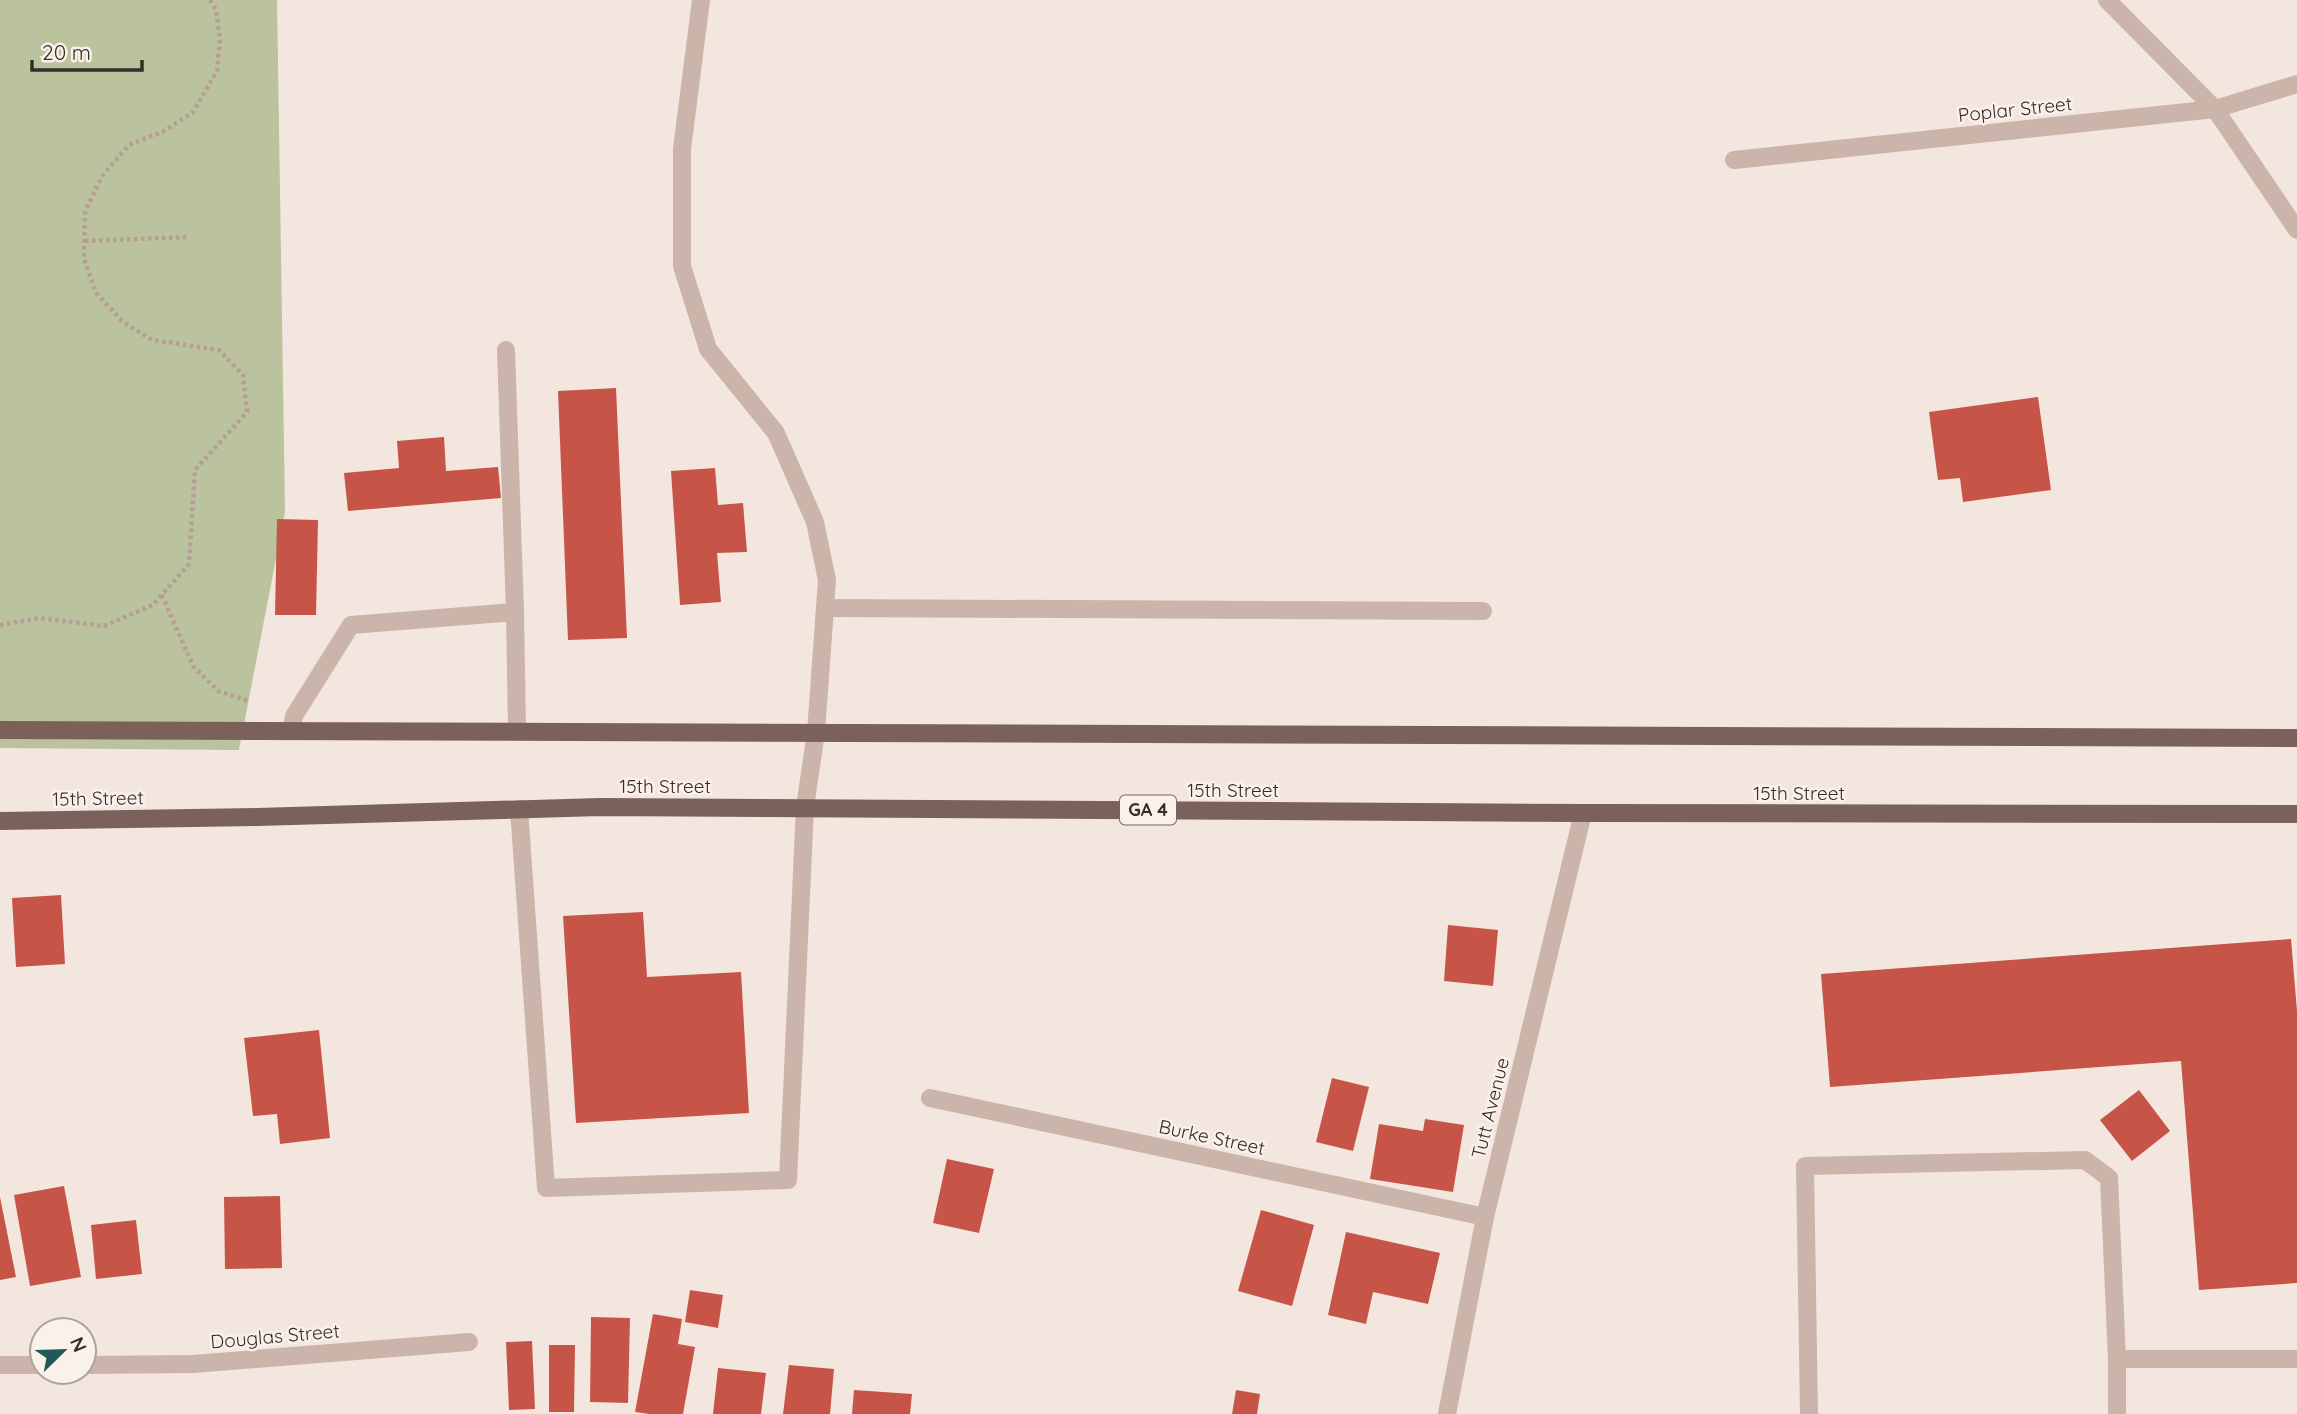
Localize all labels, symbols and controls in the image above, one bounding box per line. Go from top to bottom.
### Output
scale bar [32,28,142,72]
text: 20 m [42,39,91,65]
street label: Poplar Street [1957,91,2073,127]
street label: 15th Street [619,774,711,798]
street label: 15th Street [1187,778,1279,802]
street label: 15th Street [1753,781,1845,805]
street label: 15th Street [52,785,144,811]
road number: GA 4 [1120,796,1176,824]
street label: Tutt Avenue [1466,1055,1514,1161]
street label: Burke Street [1157,1114,1267,1160]
north arrow [28,1316,98,1386]
street label: Douglas Street [209,1318,341,1354]
text: N [65,1333,92,1355]

